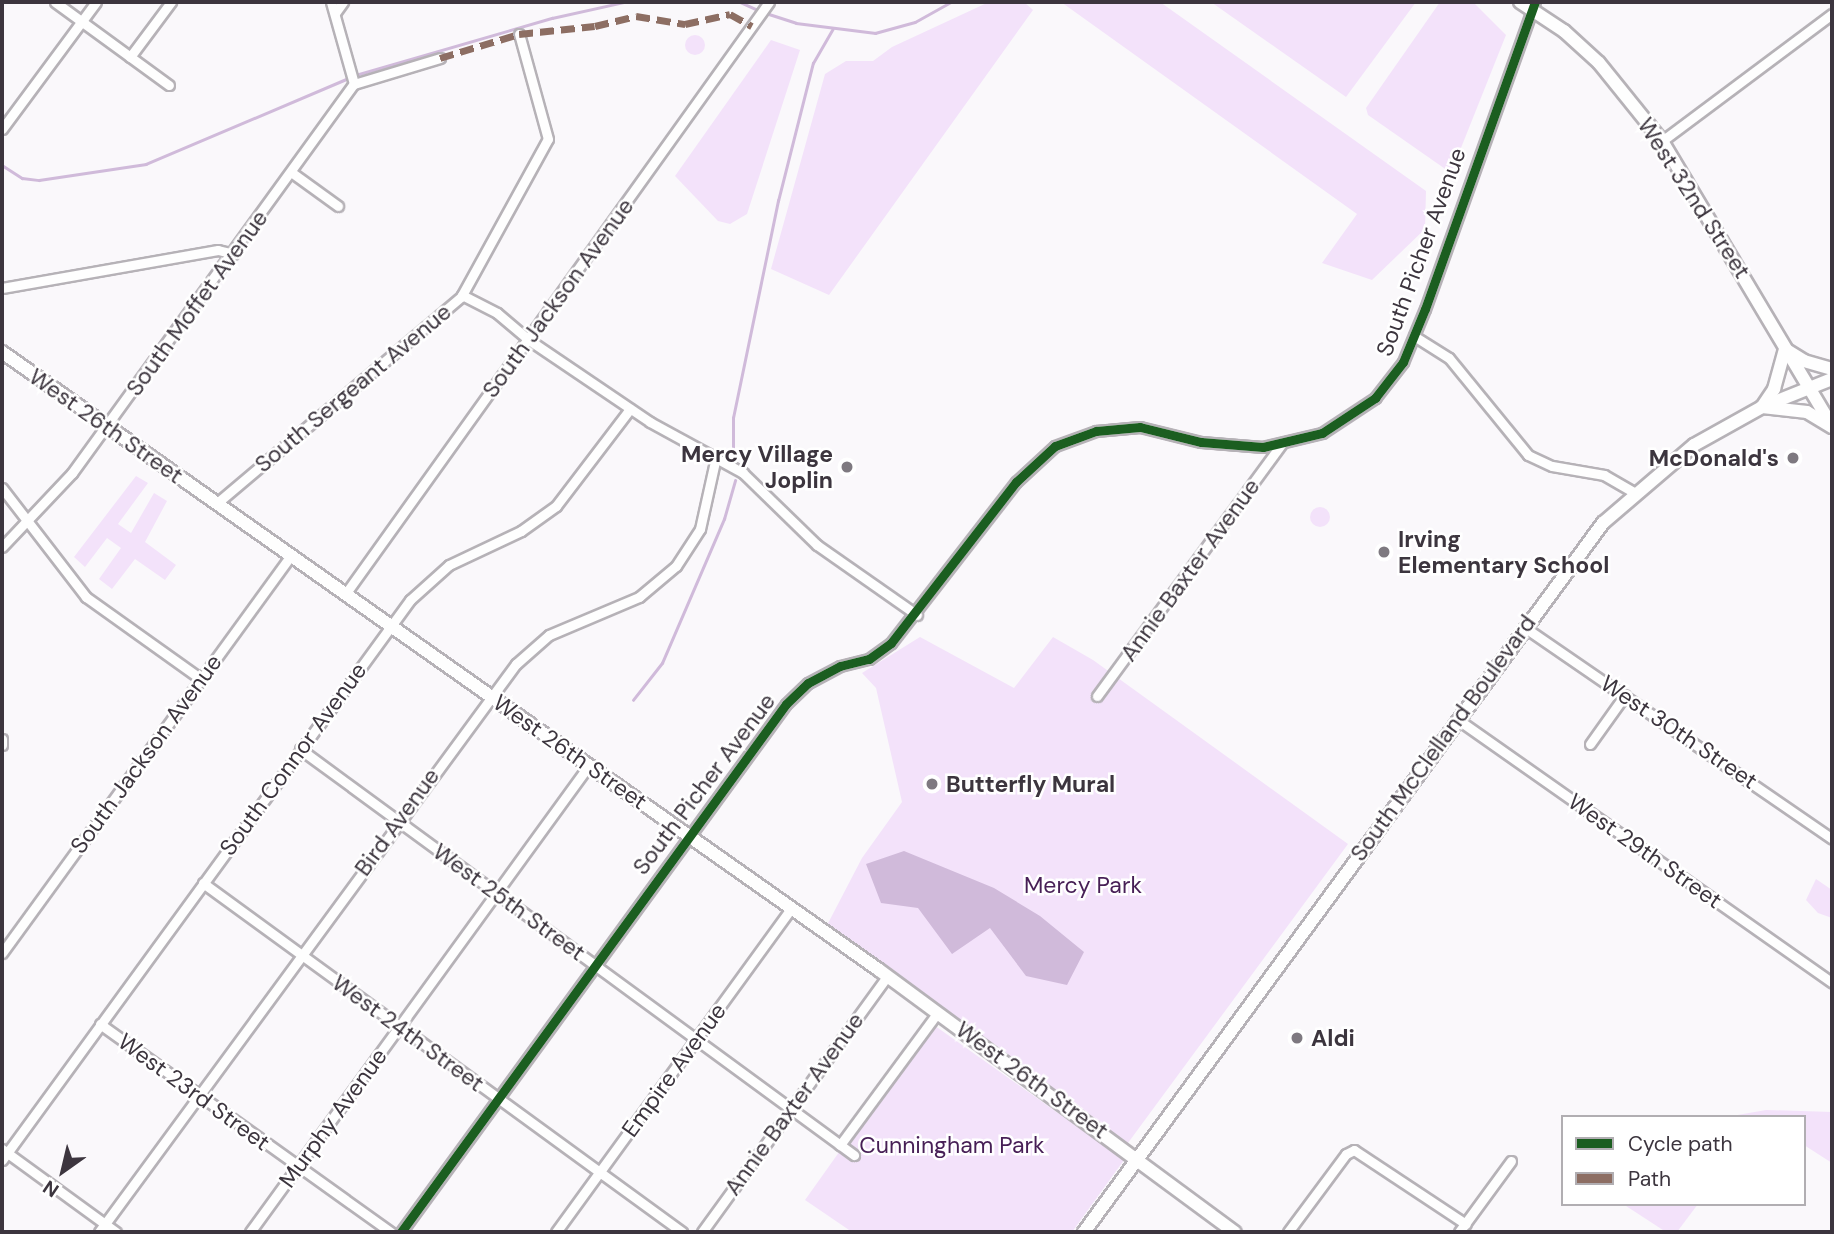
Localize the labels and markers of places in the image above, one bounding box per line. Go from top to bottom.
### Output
place label: Mercy Village Joplin [681,440,833,494]
place label: McDonald's [1649,444,1779,472]
marker: McDonald's [1785,450,1801,466]
marker: Mercy Village Joplin [839,459,855,475]
place label: Irving Elementary School [1398,525,1609,579]
marker: Irving Elementary School [1376,544,1392,560]
place label: Butterfly Mural [946,770,1115,798]
marker: Butterfly Mural [924,776,940,792]
place label: Aldi [1311,1024,1355,1052]
marker: Aldi [1289,1030,1305,1046]

